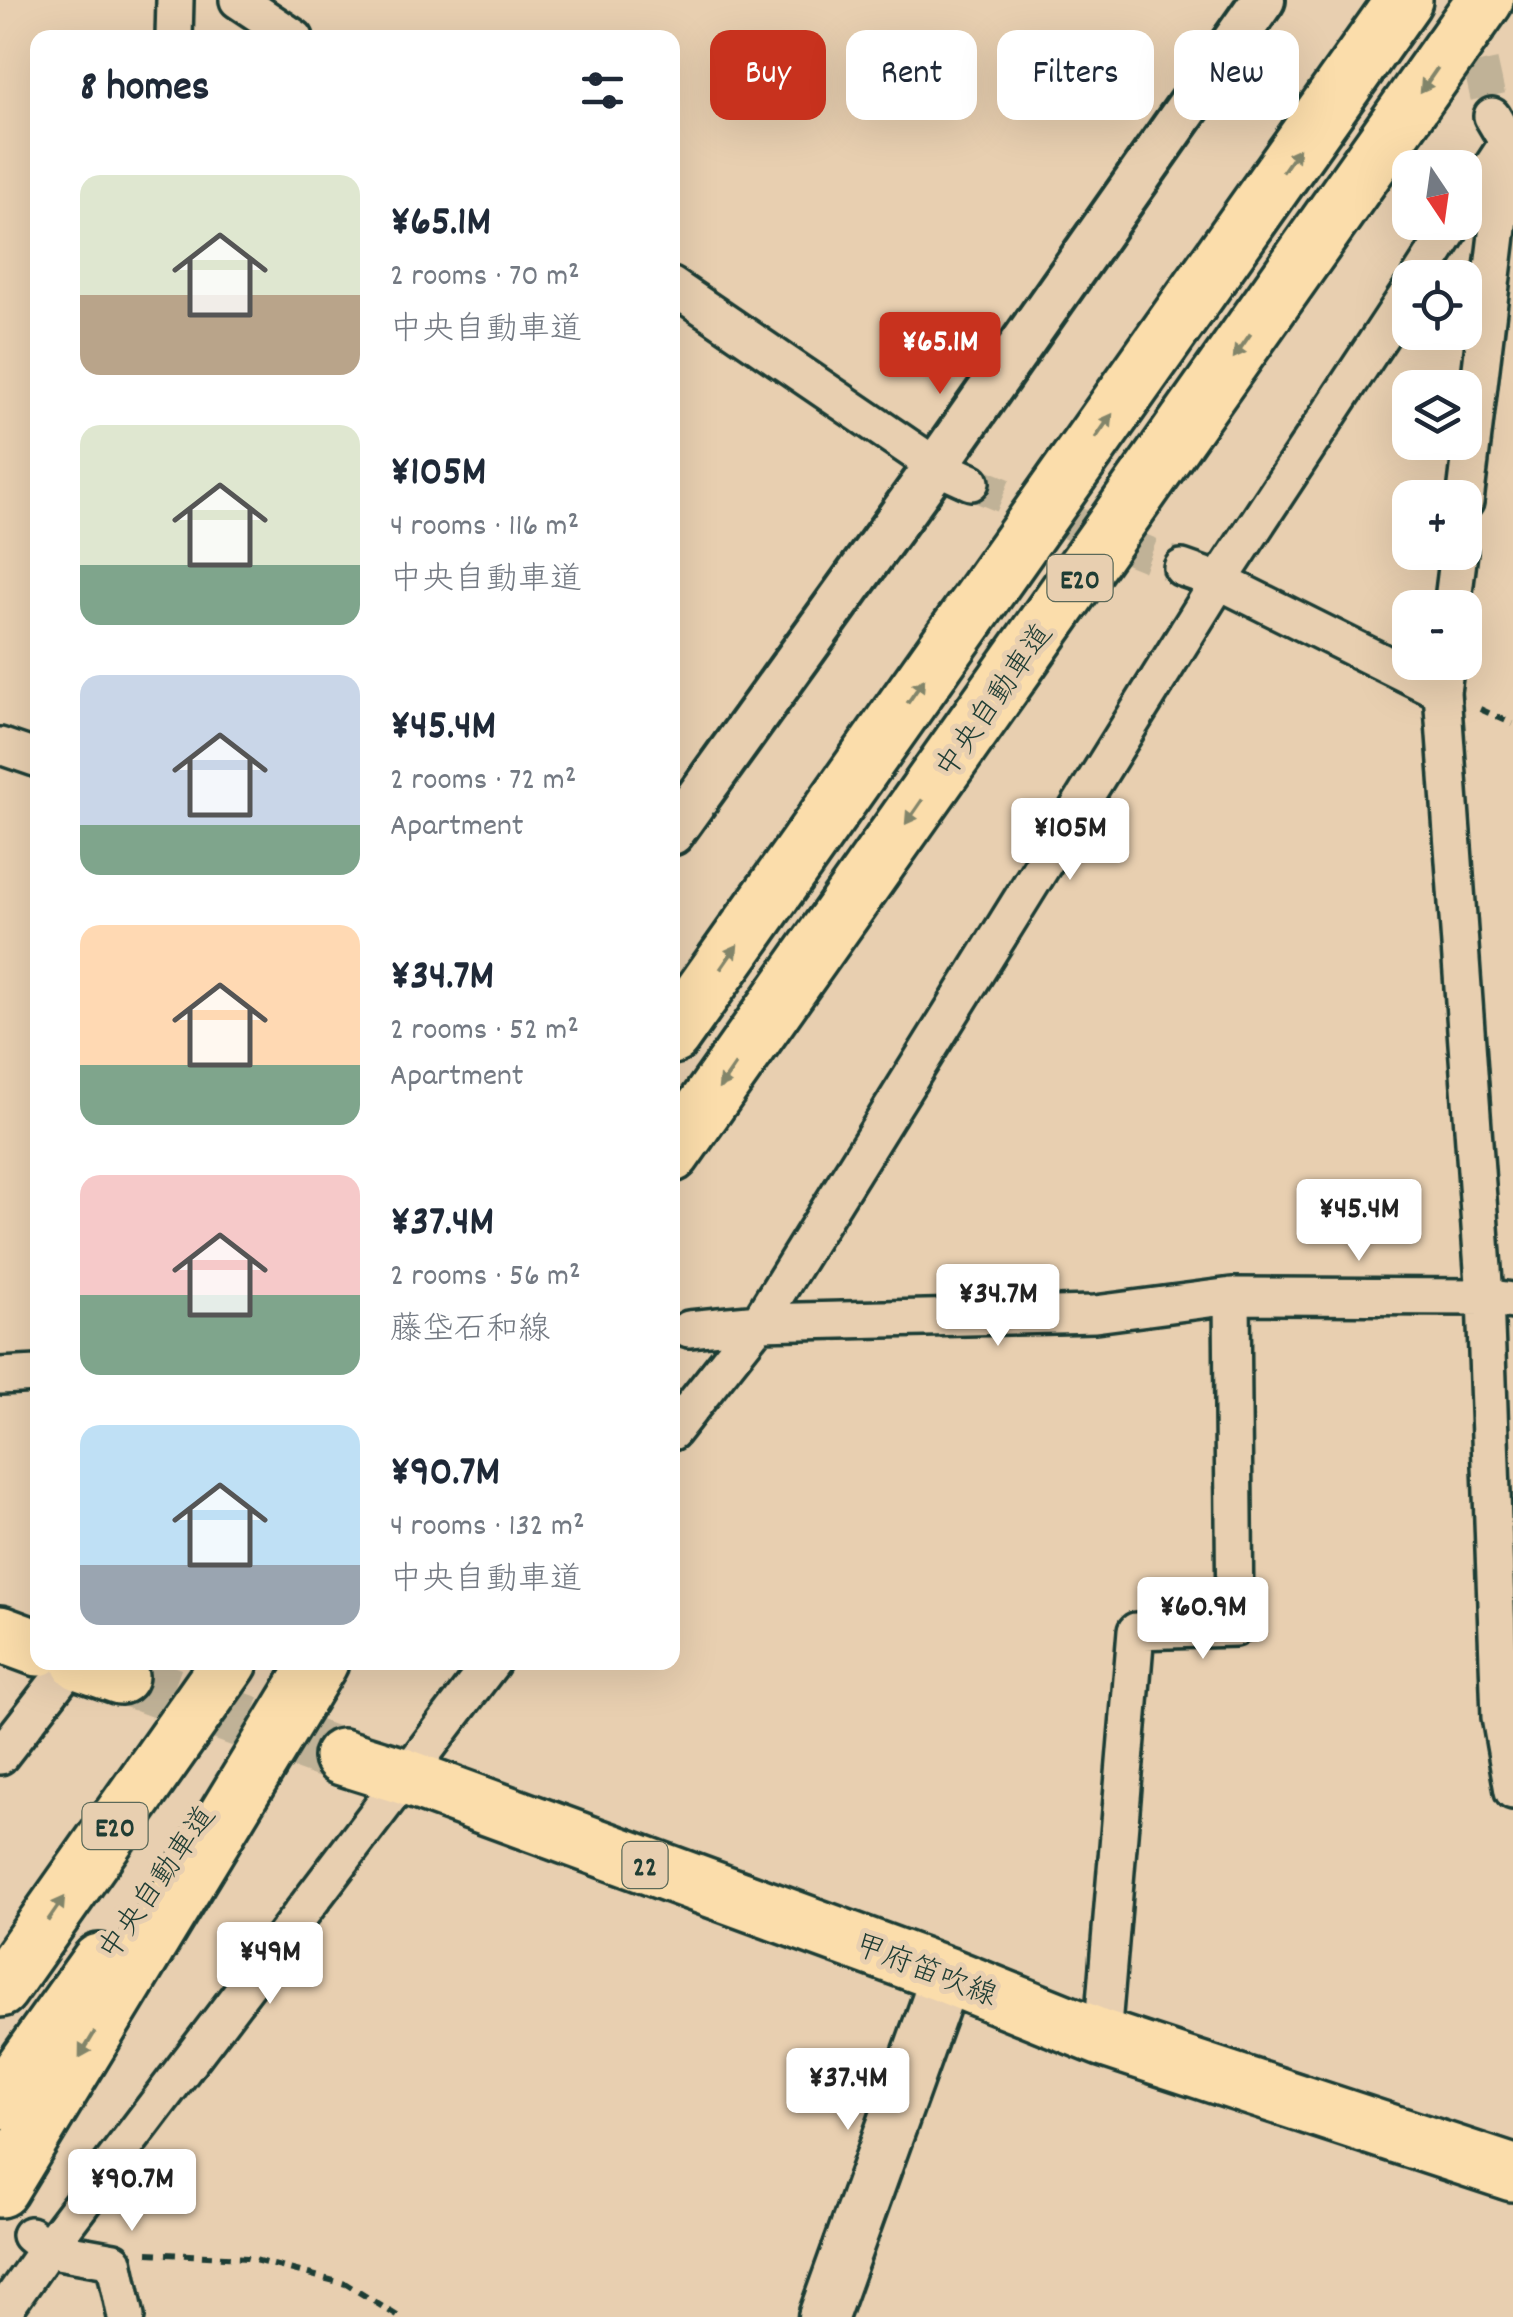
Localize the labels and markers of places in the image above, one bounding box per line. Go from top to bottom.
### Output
pin: ¥65.1M [859,312,1021,397]
pin: ¥105M [1000,798,1140,883]
pin: ¥45.4M [1278,1179,1440,1264]
pin: ¥34.7M [917,1264,1079,1349]
pin: ¥60.9M [1122,1577,1284,1662]
pin: ¥49M [211,1922,329,2007]
pin: ¥37.4M [767,2048,929,2133]
pin: ¥90.7M [51,2149,213,2234]

